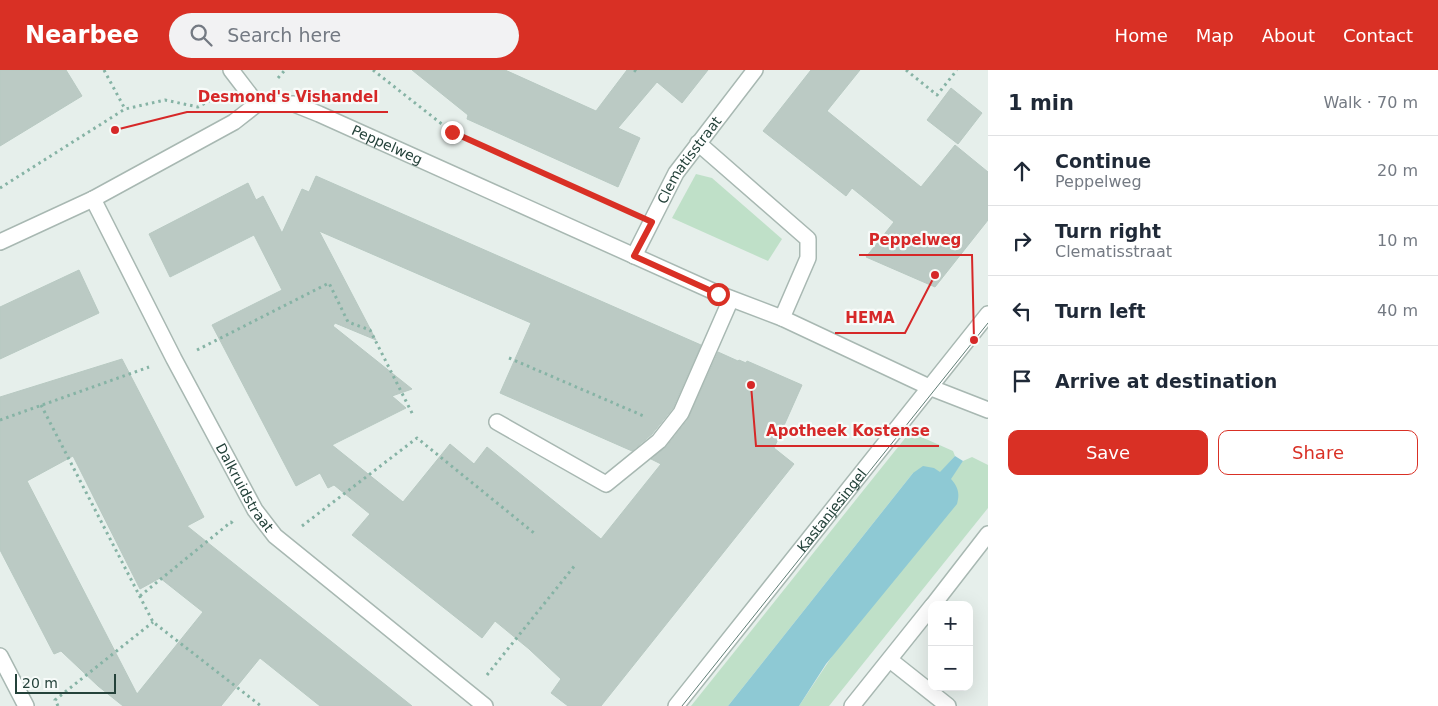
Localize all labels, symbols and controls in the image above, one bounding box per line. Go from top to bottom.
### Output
search box [169,13,519,58]
text: Nearbee [25,21,139,49]
icon: search [187,21,215,49]
text: Search here [227,24,341,46]
text: Home [1115,25,1168,46]
text: Map [1196,25,1234,46]
text: About [1262,25,1315,46]
text: Contact [1343,25,1413,46]
callout: Desmond's Vishandel [187,82,388,112]
text: Desmond's Vishandel [198,88,378,106]
text: 1 min [1008,91,1074,115]
text: Walk · 70 m [1323,93,1418,112]
street label: Clematisstraat [654,113,725,206]
route end [441,121,464,144]
street label: Peppelweg [349,122,425,168]
text: Continue [1055,150,1151,172]
icon: ahead [1008,157,1036,185]
text: 20 m [1377,161,1418,180]
text: Peppelweg [1055,172,1142,191]
text: Turn right [1055,220,1161,242]
callout: Peppelweg [859,225,972,255]
icon: right [1008,227,1036,255]
text: Peppelweg [869,231,961,249]
text: 10 m [1377,231,1418,250]
text: Clematisstraat [1055,242,1172,261]
route start [707,283,730,306]
icon: left [1008,297,1036,325]
text: Turn left [1055,300,1146,322]
text: 40 m [1377,301,1418,320]
callout: HEMA [835,303,905,333]
text: HEMA [845,309,895,327]
icon: arrive [1008,367,1036,395]
text: Arrive at destination [1055,370,1277,392]
callout: Apotheek Kostense [756,416,939,446]
text: Apotheek Kostense [766,422,930,440]
button: Save [1008,430,1208,475]
button: Share [1218,430,1418,475]
street label: Dalkruidstraat [213,440,277,535]
street label: Kastanjesingel [794,466,870,555]
map controls [928,601,973,691]
button: + [928,601,973,646]
button: − [928,646,973,691]
scale bar [15,671,116,694]
text: 20 m [22,675,58,691]

